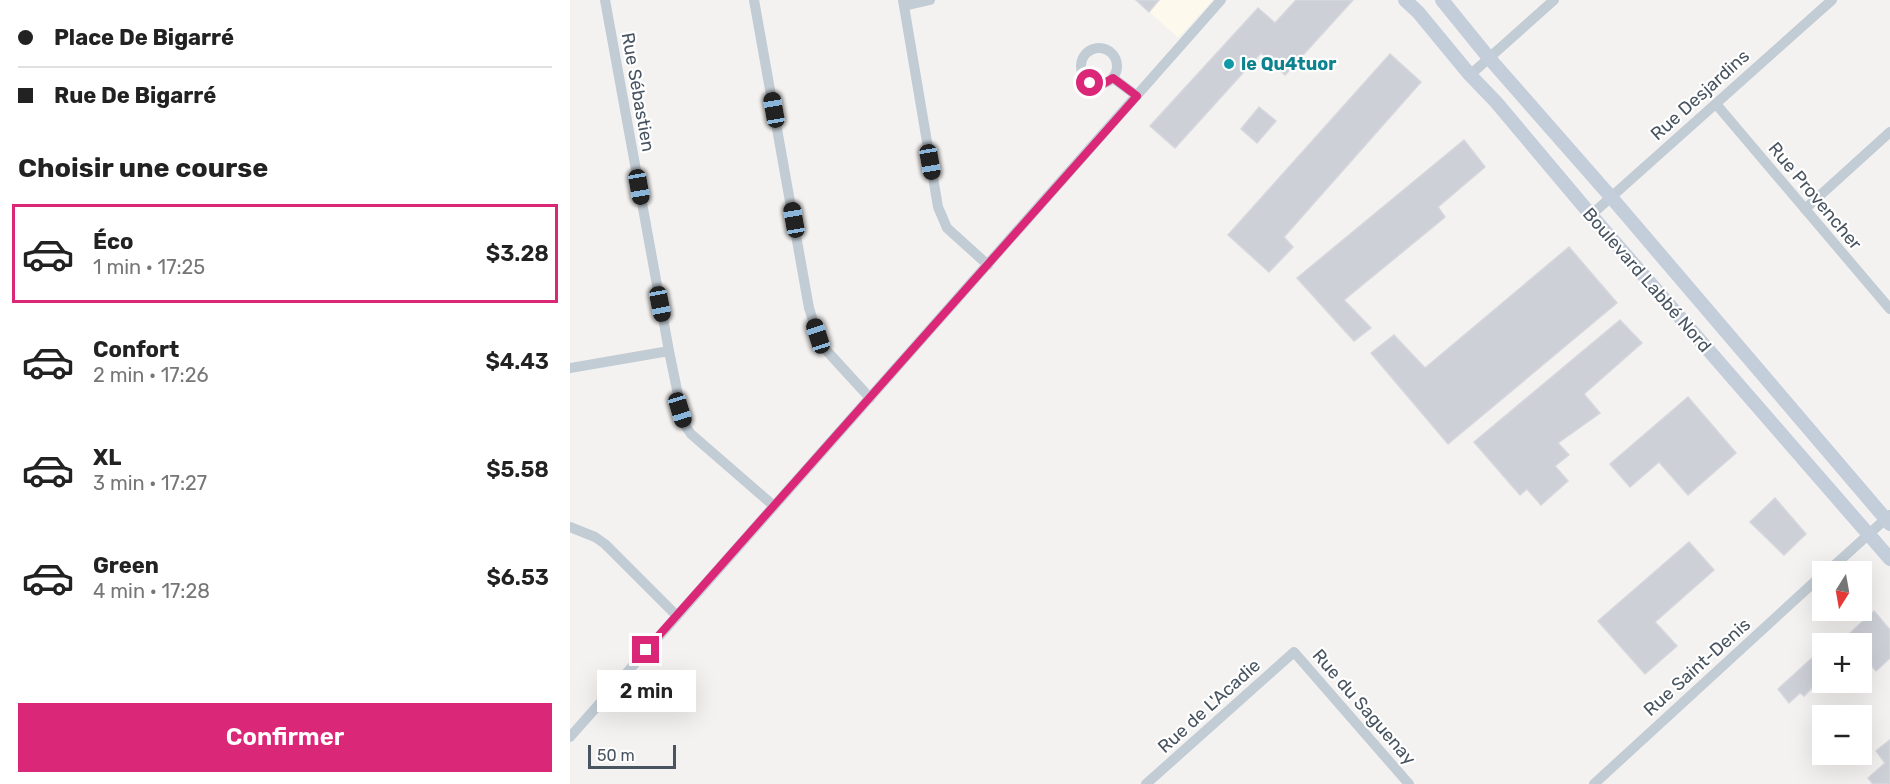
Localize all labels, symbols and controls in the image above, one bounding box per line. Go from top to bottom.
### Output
text: Place De Bigarré [54,24,234,51]
street label: Rue Sébastien [617,31,659,153]
street label: Rue Desjardins [1646,45,1754,145]
place label: le Qu4tuor [1241,53,1336,75]
marker: le Qu4tuor [1222,57,1236,71]
route start [1076,69,1103,96]
text: Rue De Bigarré [54,82,216,109]
car [762,91,786,129]
street label: Rue Provencher [1764,138,1867,254]
car [918,143,942,181]
text: Choisir une course [18,152,268,184]
car [627,168,651,206]
car [782,201,806,239]
street label: Boulevard Labbé Nord [1578,203,1716,357]
icon: car [21,227,75,281]
text: Éco [93,228,133,255]
text: $3.28 [486,240,549,267]
text: 1 min · 17:25 [93,255,205,279]
car [648,285,672,323]
car [804,316,832,356]
icon: car [21,335,75,389]
text: Confort [93,336,179,363]
text: $4.43 [485,348,549,375]
text: 2 min · 17:26 [93,363,209,387]
car [666,390,694,430]
icon: car [21,443,75,497]
text: XL [93,444,121,471]
text: $5.58 [486,456,549,483]
text: 3 min · 17:27 [93,471,207,495]
icon: car [21,551,75,605]
text: Green [93,552,159,579]
north arrow [1812,561,1872,621]
map controls [1812,561,1872,765]
text: $6.53 [486,564,549,591]
text: 4 min · 17:28 [93,579,210,603]
street label: Rue Saint-Denis [1639,613,1755,721]
button: + [1812,633,1872,693]
route end [632,636,659,663]
street label: Rue du Saguenay [1308,645,1420,770]
street label: Rue de L'Acadie [1153,654,1265,758]
callout: 2 min [596,671,695,713]
text: 2 min [620,679,673,703]
button: Confirmer [18,703,552,772]
button: − [1812,705,1872,765]
scale bar [588,742,676,770]
text: 50 m [597,746,635,765]

